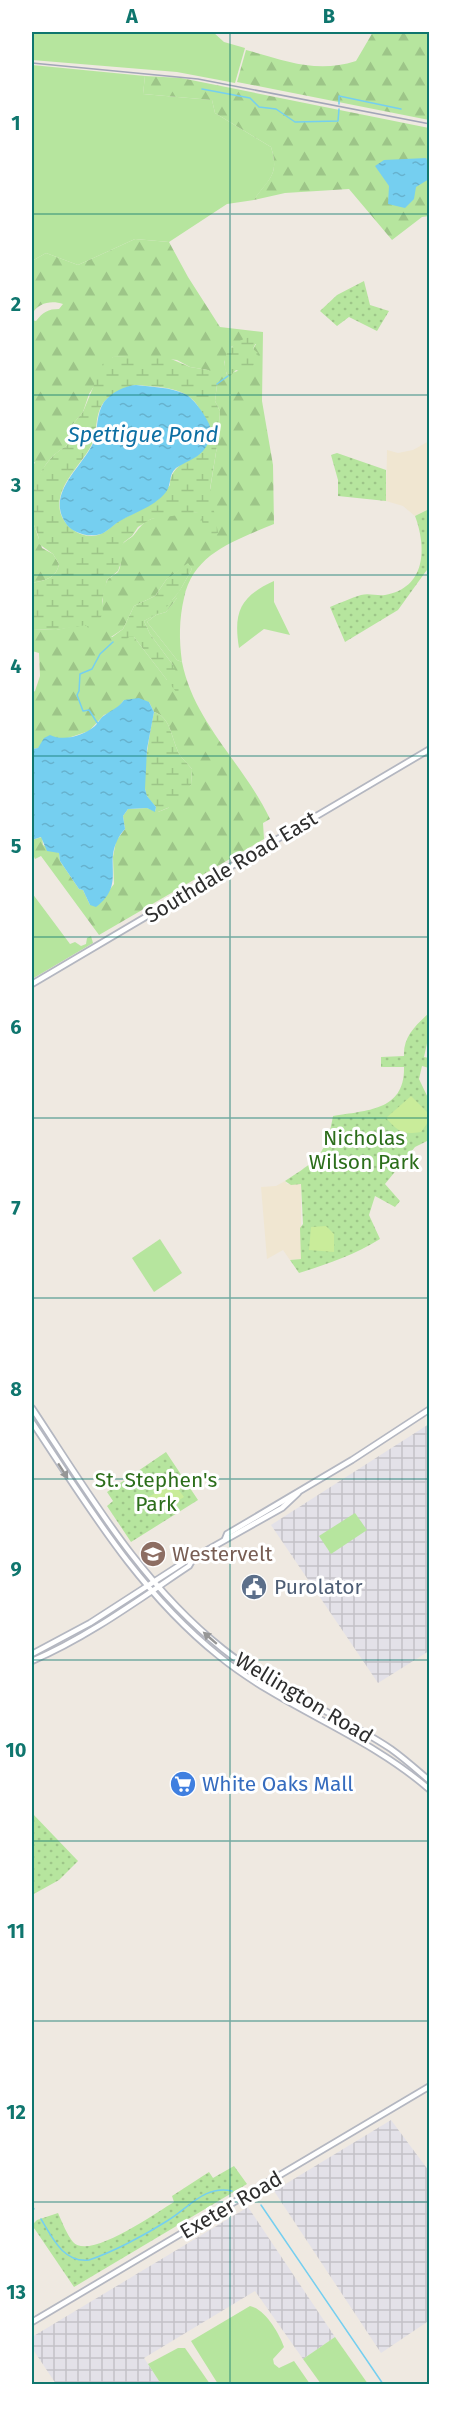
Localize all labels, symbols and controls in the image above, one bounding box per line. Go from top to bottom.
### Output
text: A [125,4,139,28]
text: B [323,4,335,28]
text: 1 [11,111,21,135]
text: 2 [11,292,21,316]
water label: Spettigue Pond [67,421,218,448]
text: 3 [10,473,21,497]
text: 4 [10,654,22,678]
street label: Southdale Road East [140,805,322,929]
text: 5 [11,834,22,858]
text: 6 [10,1015,22,1039]
park label: Nicholas Wilson Park [309,1125,420,1175]
text: 7 [11,1196,21,1220]
text: 8 [10,1377,22,1401]
one-way arrow [58,1463,69,1479]
park label: St. Stephen's Park [95,1467,217,1517]
school or university icon: Westervelt [138,1539,168,1569]
place label: Westervelt [172,1541,273,1567]
text: 9 [10,1557,22,1581]
public building icon: Purolator [239,1572,269,1602]
place label: Purolator [274,1574,363,1600]
one-way arrow [203,1632,218,1645]
street label: Wellington Road [230,1647,378,1749]
text: 10 [6,1738,26,1762]
supermarket icon: White Oaks Mall [168,1769,198,1799]
place label: White Oaks Mall [202,1771,353,1797]
text: 11 [7,1919,25,1943]
text: 12 [6,2100,26,2124]
street label: Exeter Road [175,2165,287,2245]
text: 13 [6,2280,26,2304]

